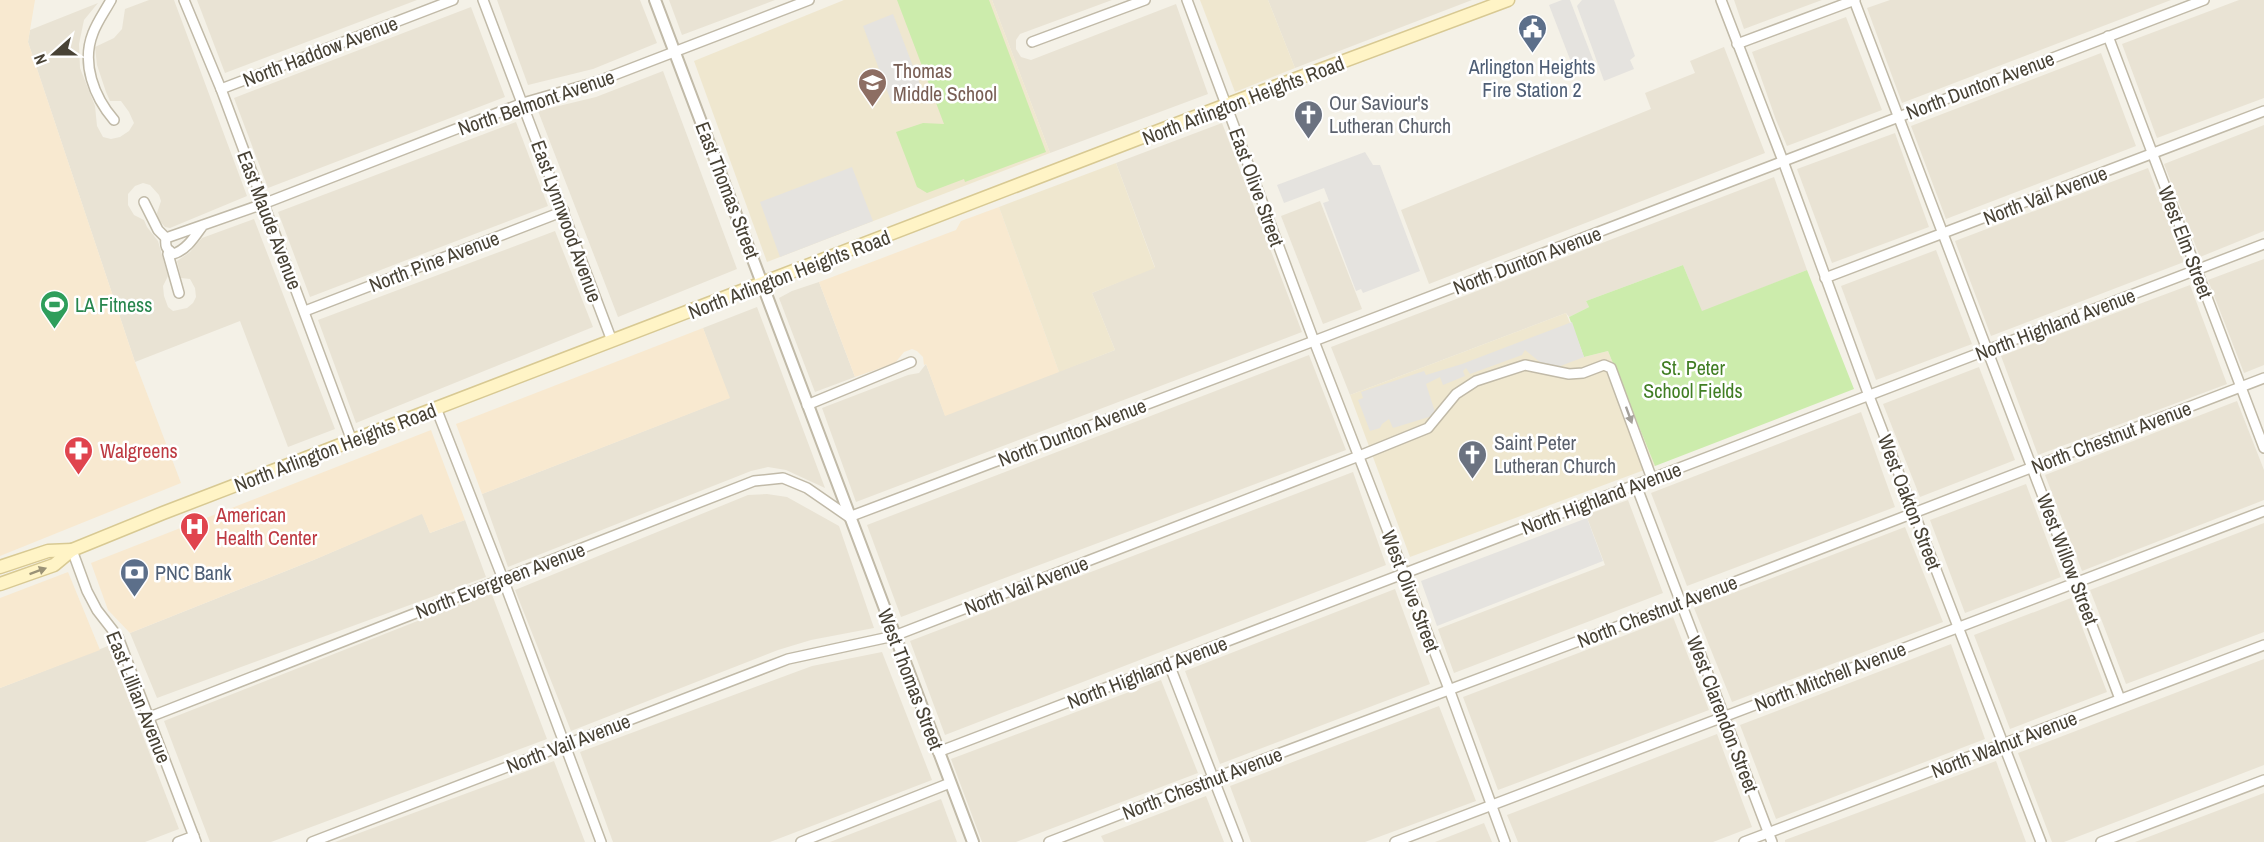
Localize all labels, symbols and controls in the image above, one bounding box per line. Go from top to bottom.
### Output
street label: North Haddow Avenue [239,9,401,93]
public building icon: Arlington Heights Fire Station 2 [1516,12,1548,54]
north arrow [24,24,84,84]
street label: North Dunton Avenue [1902,44,2058,126]
street label: North Arlington Heights Road [1138,49,1348,151]
text: N [28,51,52,68]
place label: Arlington Heights Fire Station 2 [1468,53,1595,103]
place label: Thomas Middle School [893,57,997,107]
street label: North Belmont Avenue [454,63,618,141]
school or university icon: Thomas Middle School [856,66,888,108]
place label: Our Saviour's Lutheran Church [1329,89,1451,139]
church icon: Our Saviour's Lutheran Church [1292,98,1324,140]
street label: East Thomas Street [689,118,767,263]
street label: East Olive Street [1223,124,1291,250]
street label: East Lynnwood Avenue [525,136,609,306]
street label: East Maude Avenue [231,147,309,293]
street label: North Vail Avenue [1979,159,2111,231]
street label: West Elm Street [2152,182,2220,302]
street label: North Dunton Avenue [1449,219,1605,301]
street label: North Arlington Heights Road [684,223,894,325]
street label: North Pine Avenue [365,224,503,298]
street label: North Highland Avenue [1971,281,2139,367]
sports icon: LA Fitness [38,288,70,330]
place label: LA Fitness [75,291,153,318]
park label: St. Peter School Fields [1643,354,1743,404]
street label: North Dunton Avenue [994,391,1150,473]
street label: North Chestnut Avenue [2027,394,2195,480]
street label: North Arlington Heights Road [230,396,440,498]
one-way arrow [1624,406,1634,424]
place label: Saint Peter Lutheran Church [1494,429,1616,479]
street label: West Oakton Street [1872,430,1948,574]
pharmacy icon: Walgreens [63,434,95,476]
place label: Walgreens [100,437,178,464]
church icon: Saint Peter Lutheran Church [1457,438,1489,480]
street label: North Highland Avenue [1517,455,1685,541]
street label: West Willow Street [2031,490,2106,629]
place label: American Health Center [215,501,318,551]
hospital icon: American Health Center [179,510,211,552]
street label: West Olive Street [1375,526,1447,656]
street label: North Evergreen Avenue [411,535,589,625]
street label: North Vail Avenue [960,549,1092,621]
bank icon: PNC Bank [118,556,150,598]
place label: PNC Bank [155,559,232,586]
one-way arrow [29,565,47,575]
street label: North Chestnut Avenue [1573,568,1741,654]
street label: West Thomas Street [872,605,950,754]
street label: East Lillian Avenue [100,627,178,767]
street label: North Highland Avenue [1063,629,1231,715]
street label: West Clarendon Street [1681,632,1765,797]
street label: North Mitchell Avenue [1750,635,1910,717]
street label: North Walnut Avenue [1927,704,2081,784]
street label: North Vail Avenue [502,707,634,779]
street label: North Chestnut Avenue [1118,740,1286,826]

